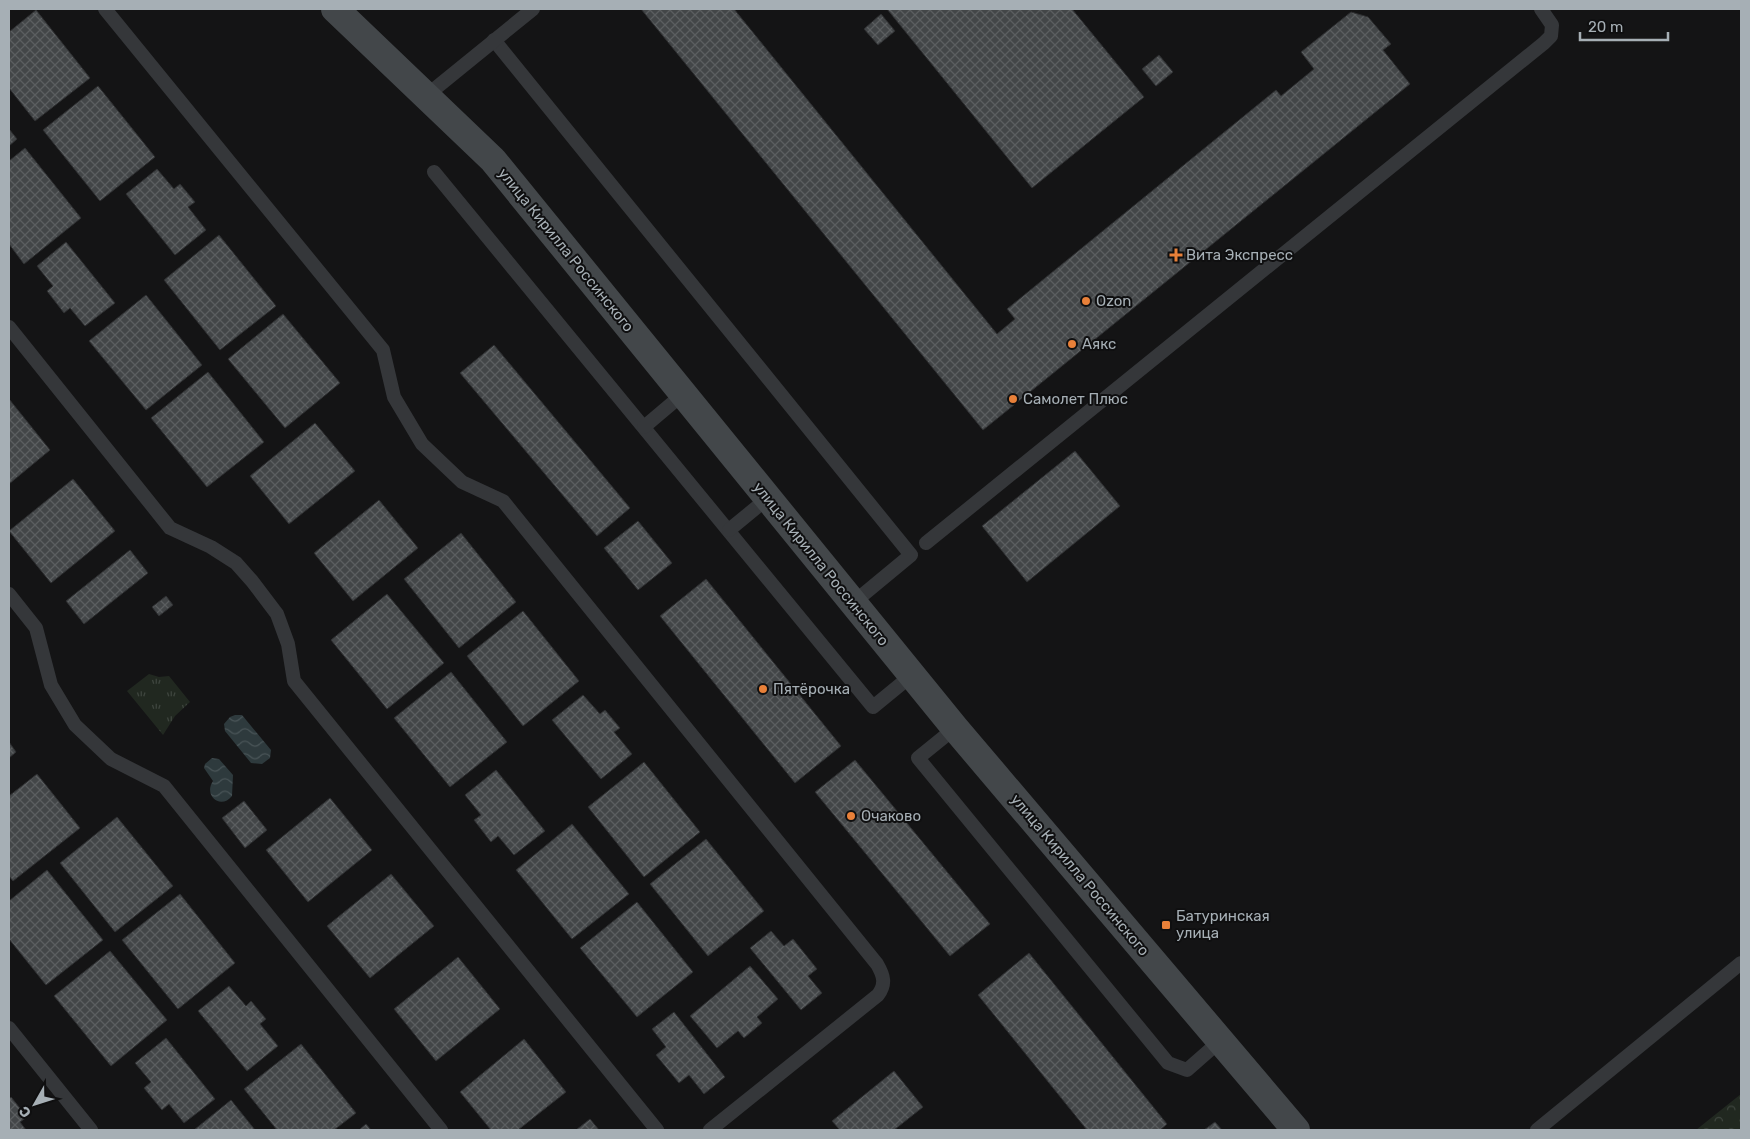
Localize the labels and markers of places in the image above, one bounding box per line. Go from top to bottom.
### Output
place label: Вита Экспресс [1186,246,1293,264]
marker: Вита Экспресс [1170,249,1182,261]
place label: Ozon [1096,292,1131,310]
marker: Ozon [1080,295,1092,307]
place label: Аякс [1082,335,1116,353]
marker: Аякс [1066,338,1078,350]
place label: Самолет Плюс [1023,390,1128,408]
marker: Самолет Плюс [1007,393,1019,405]
place label: Пятёрочка [773,680,850,698]
marker: Пятёрочка [757,683,769,695]
place label: Очаково [861,807,921,825]
marker: Очаково [845,810,857,822]
place label: Батуринская улица [1176,907,1270,942]
marker: Батуринская улица [1160,919,1172,931]

